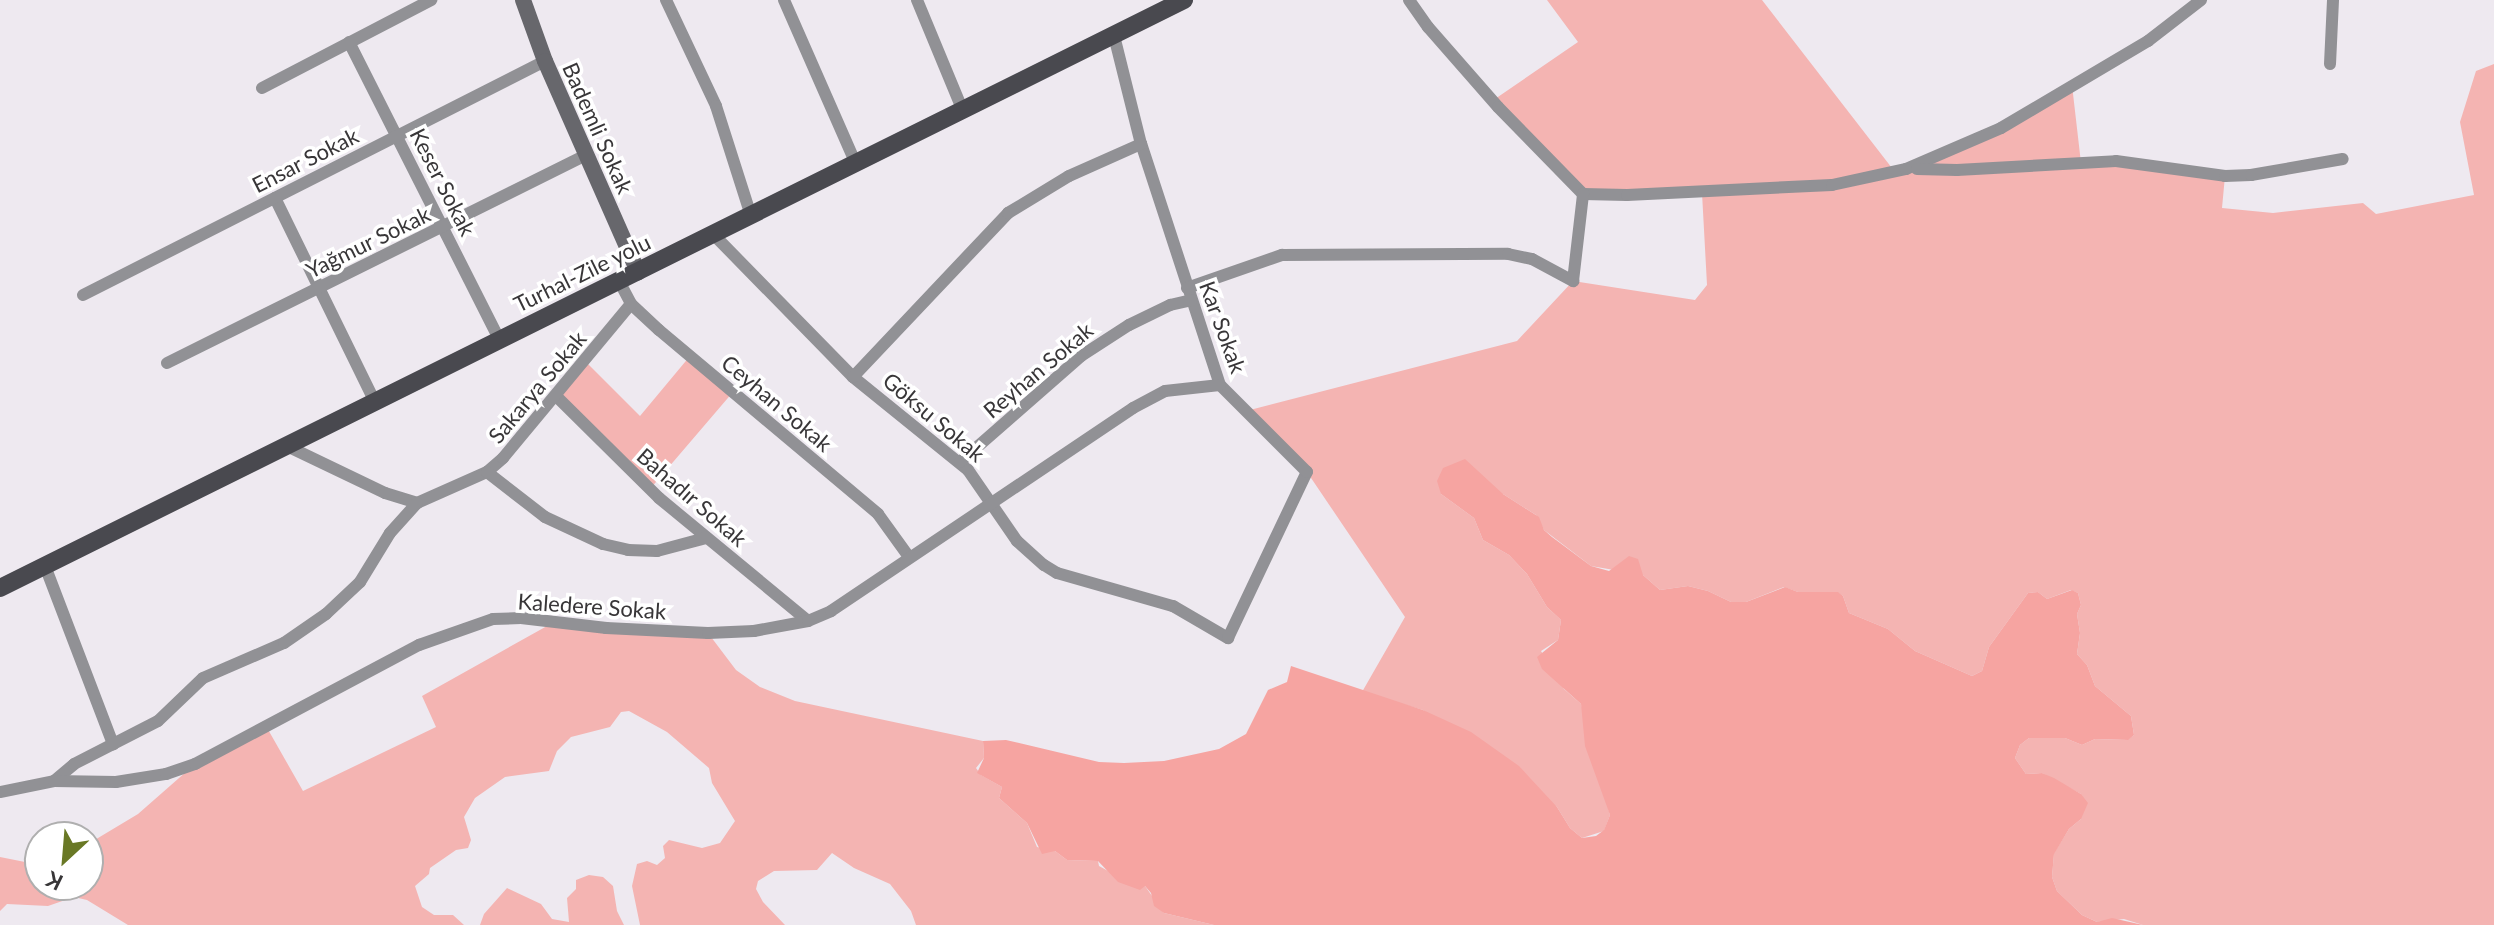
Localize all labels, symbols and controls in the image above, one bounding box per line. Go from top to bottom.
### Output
street label: Bademli Sokak [557,58,639,198]
street label: Ensar Sokak [247,122,363,198]
street label: Keser Sokak [405,124,481,240]
street label: Yağmur Sokak [301,200,435,284]
street label: Turhal-Zile yolu [509,228,655,318]
street label: Kar Sokak [1194,277,1252,377]
street label: Reyhan Sokak [978,317,1098,423]
street label: Sakarya Sokak [482,326,592,448]
street label: Ceyhan Sokak [716,349,838,457]
street label: Göksu Sokak [878,367,990,467]
street label: Bahadır Sokak [632,442,752,552]
street label: Kaledere Sokak [517,588,667,624]
north arrow [24,821,104,901]
text: K [41,866,67,897]

